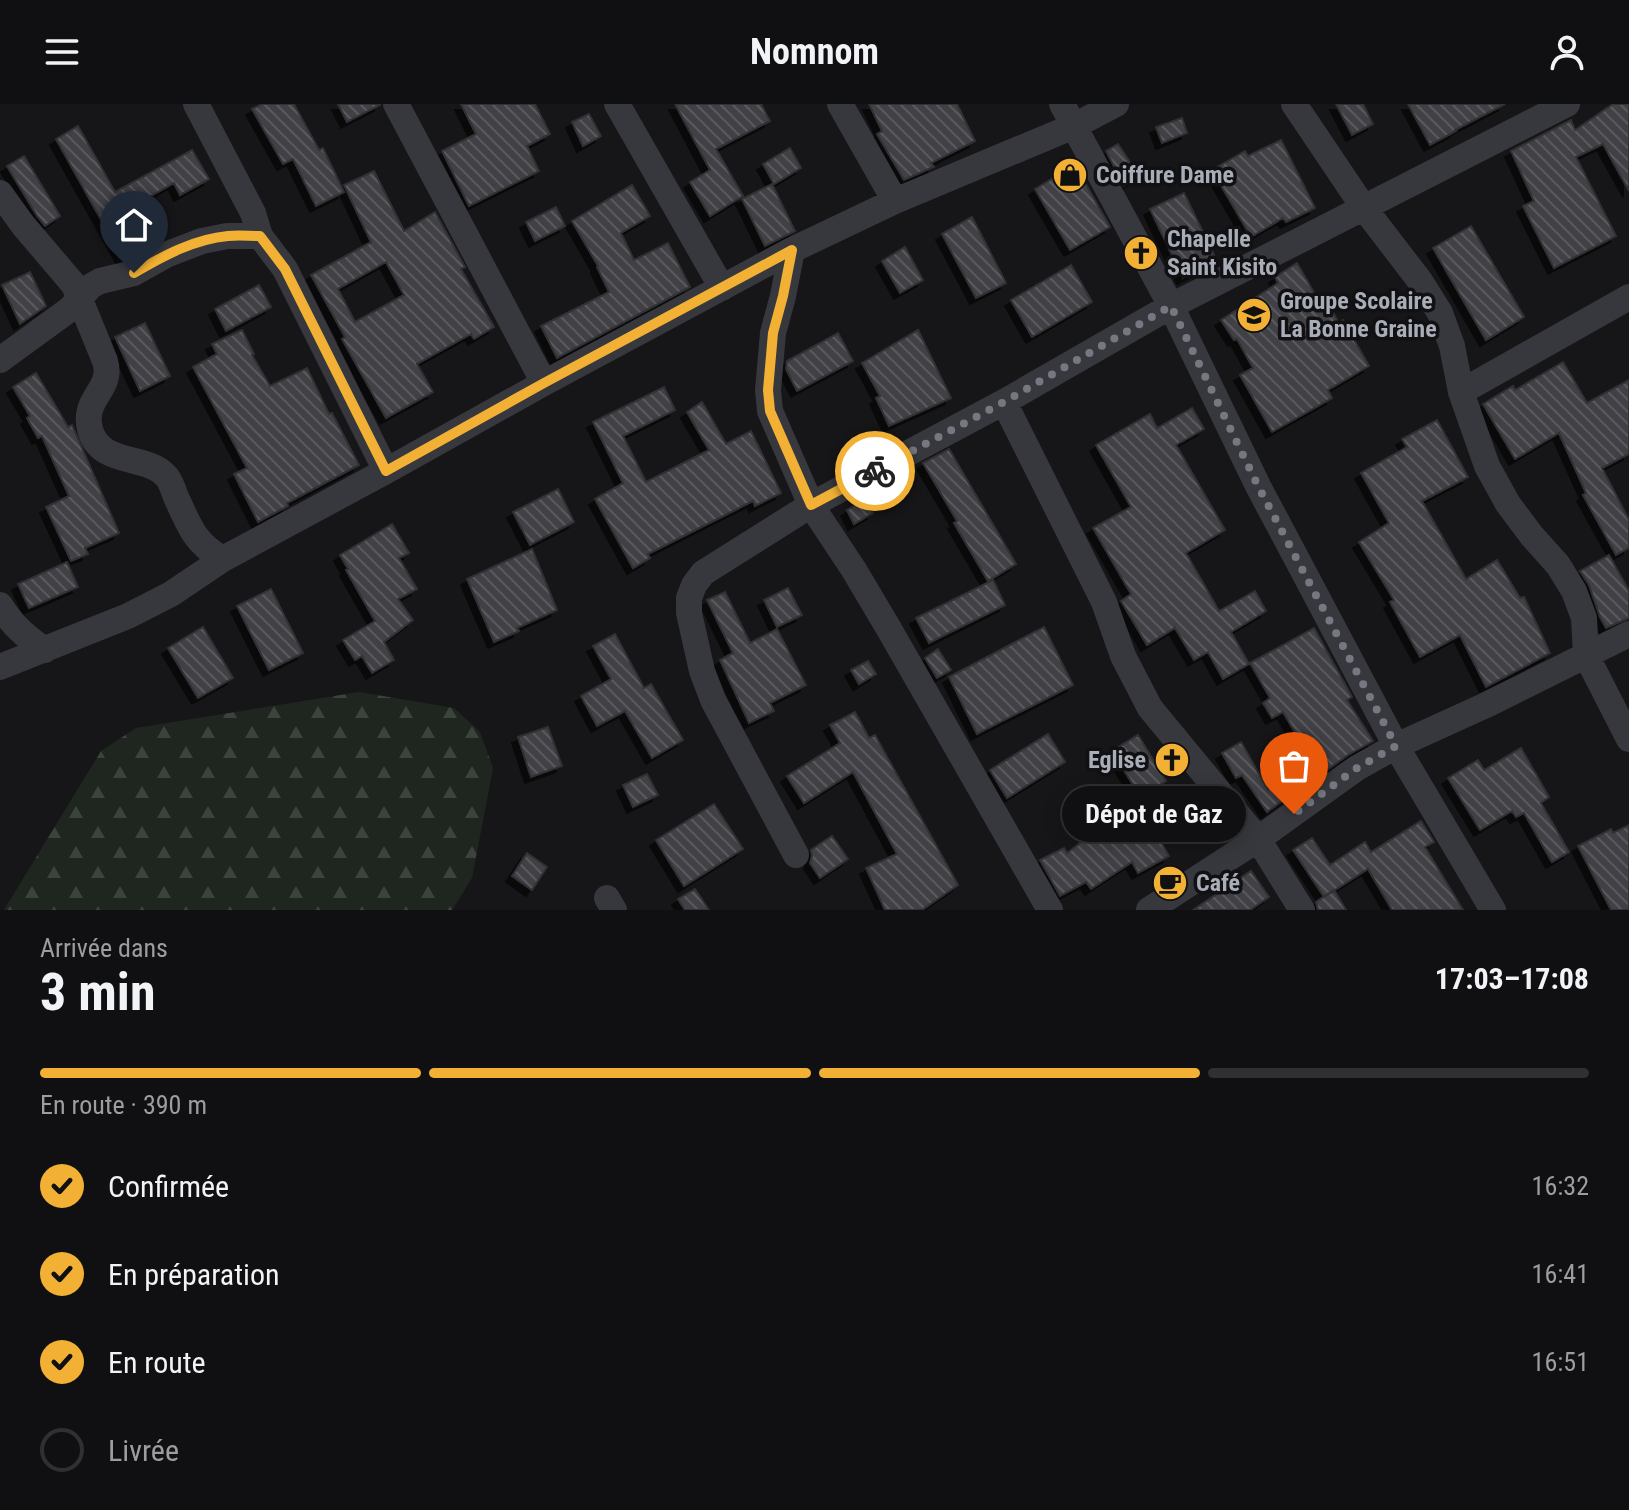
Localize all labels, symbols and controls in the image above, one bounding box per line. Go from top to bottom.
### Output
icon: menu [40,30,84,74]
icon: person [1545,30,1589,74]
text: Nomnom [750,31,879,73]
shop icon: Coiffure Dame [1051,156,1089,194]
place label: Coiffure Dame [1096,161,1234,189]
pin [100,191,168,273]
icon: home [112,203,156,247]
place label: Chapelle Saint Kisito [1167,225,1277,281]
church icon: Chapelle Saint Kisito [1122,234,1160,272]
place label: Groupe Scolaire La Bonne Graine [1280,287,1437,343]
school or university icon: Groupe Scolaire La Bonne Graine [1235,296,1273,334]
courier [835,431,915,511]
icon: bike [853,449,897,493]
pin [1260,732,1328,814]
church icon: Eglise [1153,741,1191,779]
icon: bag [1272,744,1316,788]
place label: Eglise [1088,746,1146,774]
callout: Dépot de Gaz [1062,786,1246,842]
text: Dépot de Gaz [1085,799,1223,829]
cafe icon: Café [1151,864,1189,902]
place label: Café [1196,869,1240,897]
text: Arrivée dans [40,933,168,963]
text: 17:03–17:08 [1435,961,1589,996]
text: 3 min [40,962,156,1023]
text: En route · 390 m [40,1090,207,1120]
icon: check [40,1164,84,1208]
text: Confirmée [108,1169,229,1204]
text: 16:32 [1532,1171,1589,1201]
icon: check [40,1252,84,1296]
text: En préparation [108,1257,280,1292]
text: 16:41 [1532,1259,1589,1289]
icon: check [40,1340,84,1384]
text: En route [108,1345,206,1380]
text: 16:51 [1532,1347,1589,1377]
text: Livrée [108,1433,179,1468]

